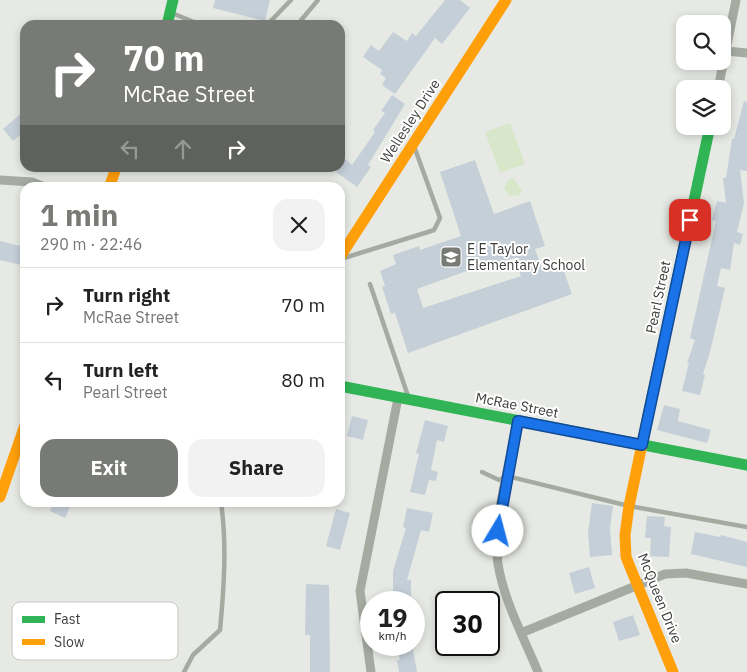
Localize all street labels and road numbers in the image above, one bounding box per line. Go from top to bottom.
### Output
street label: Wellesley Drive [376,75,444,166]
street label: Pearl Street [642,259,675,335]
street label: McRae Street [474,388,560,422]
street label: McQueen Drive [634,550,686,646]

